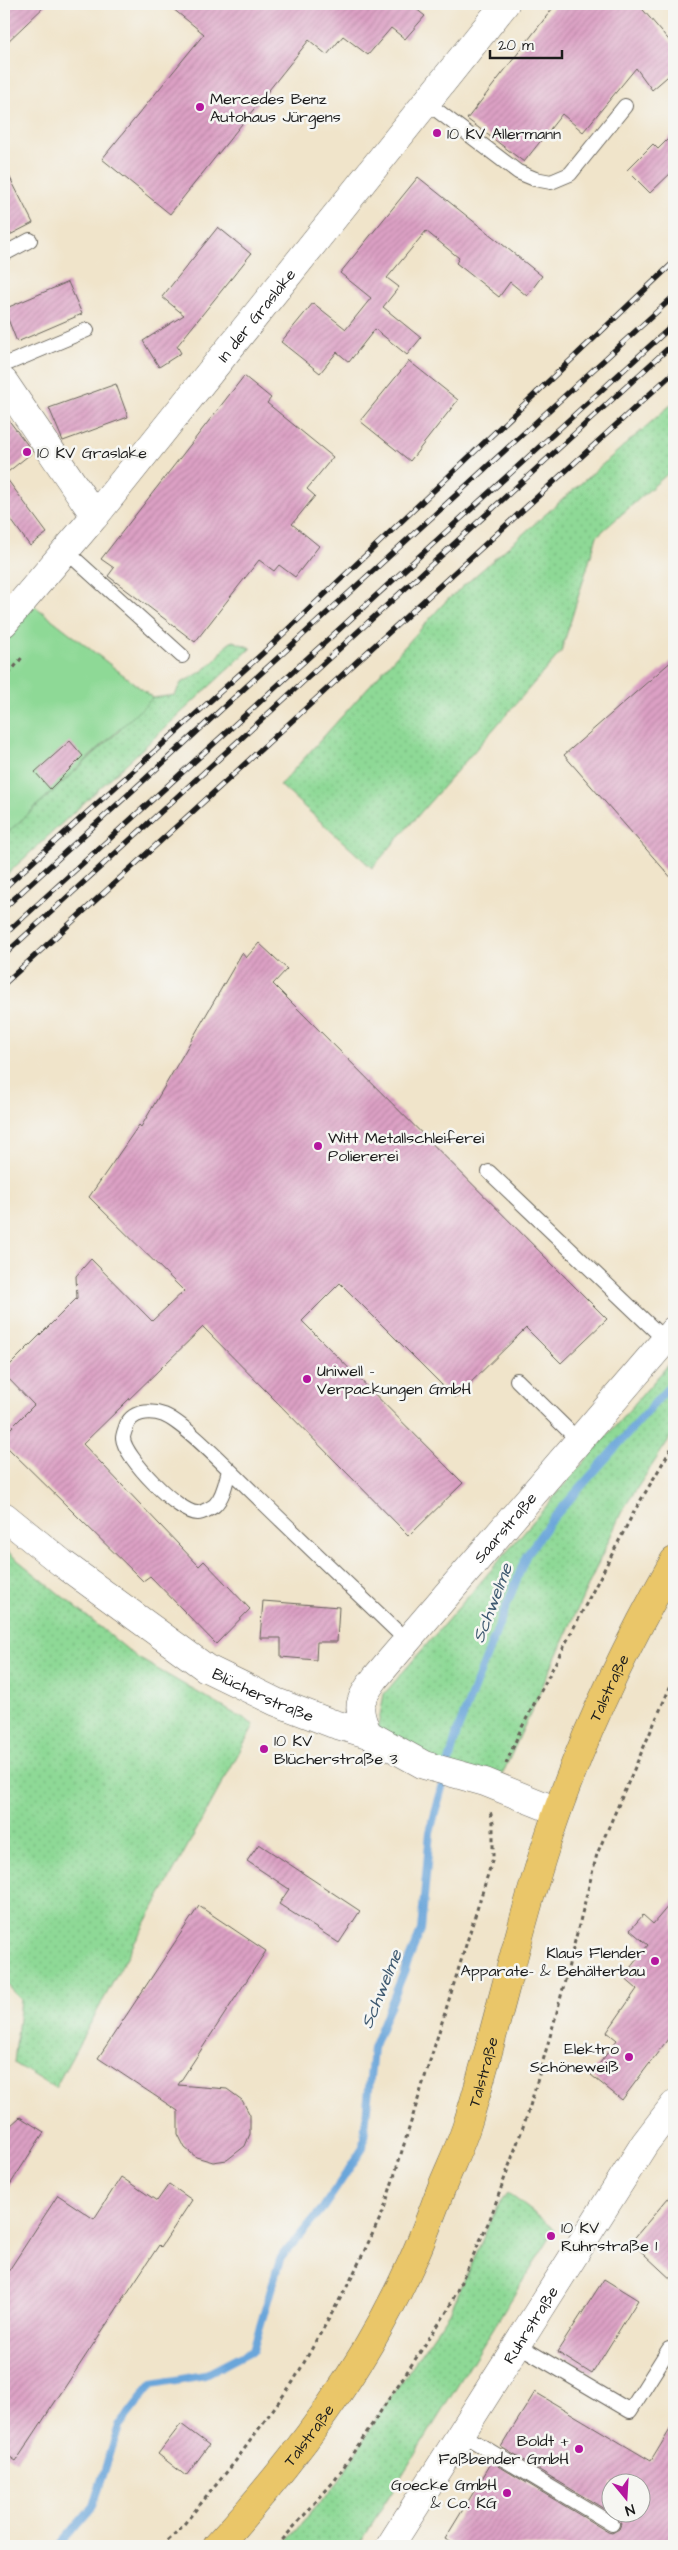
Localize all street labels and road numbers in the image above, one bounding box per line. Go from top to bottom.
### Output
street label: In der Graslake [212,264,301,367]
street label: Saarstraße [469,1488,542,1568]
street label: Talstraße [584,1650,635,1725]
street label: Blücherstraße [209,1663,317,1728]
street label: Talstraße [463,2034,504,2110]
street label: Ruhrstraße [498,2282,564,2368]
street label: Talstraße [279,2400,340,2471]

